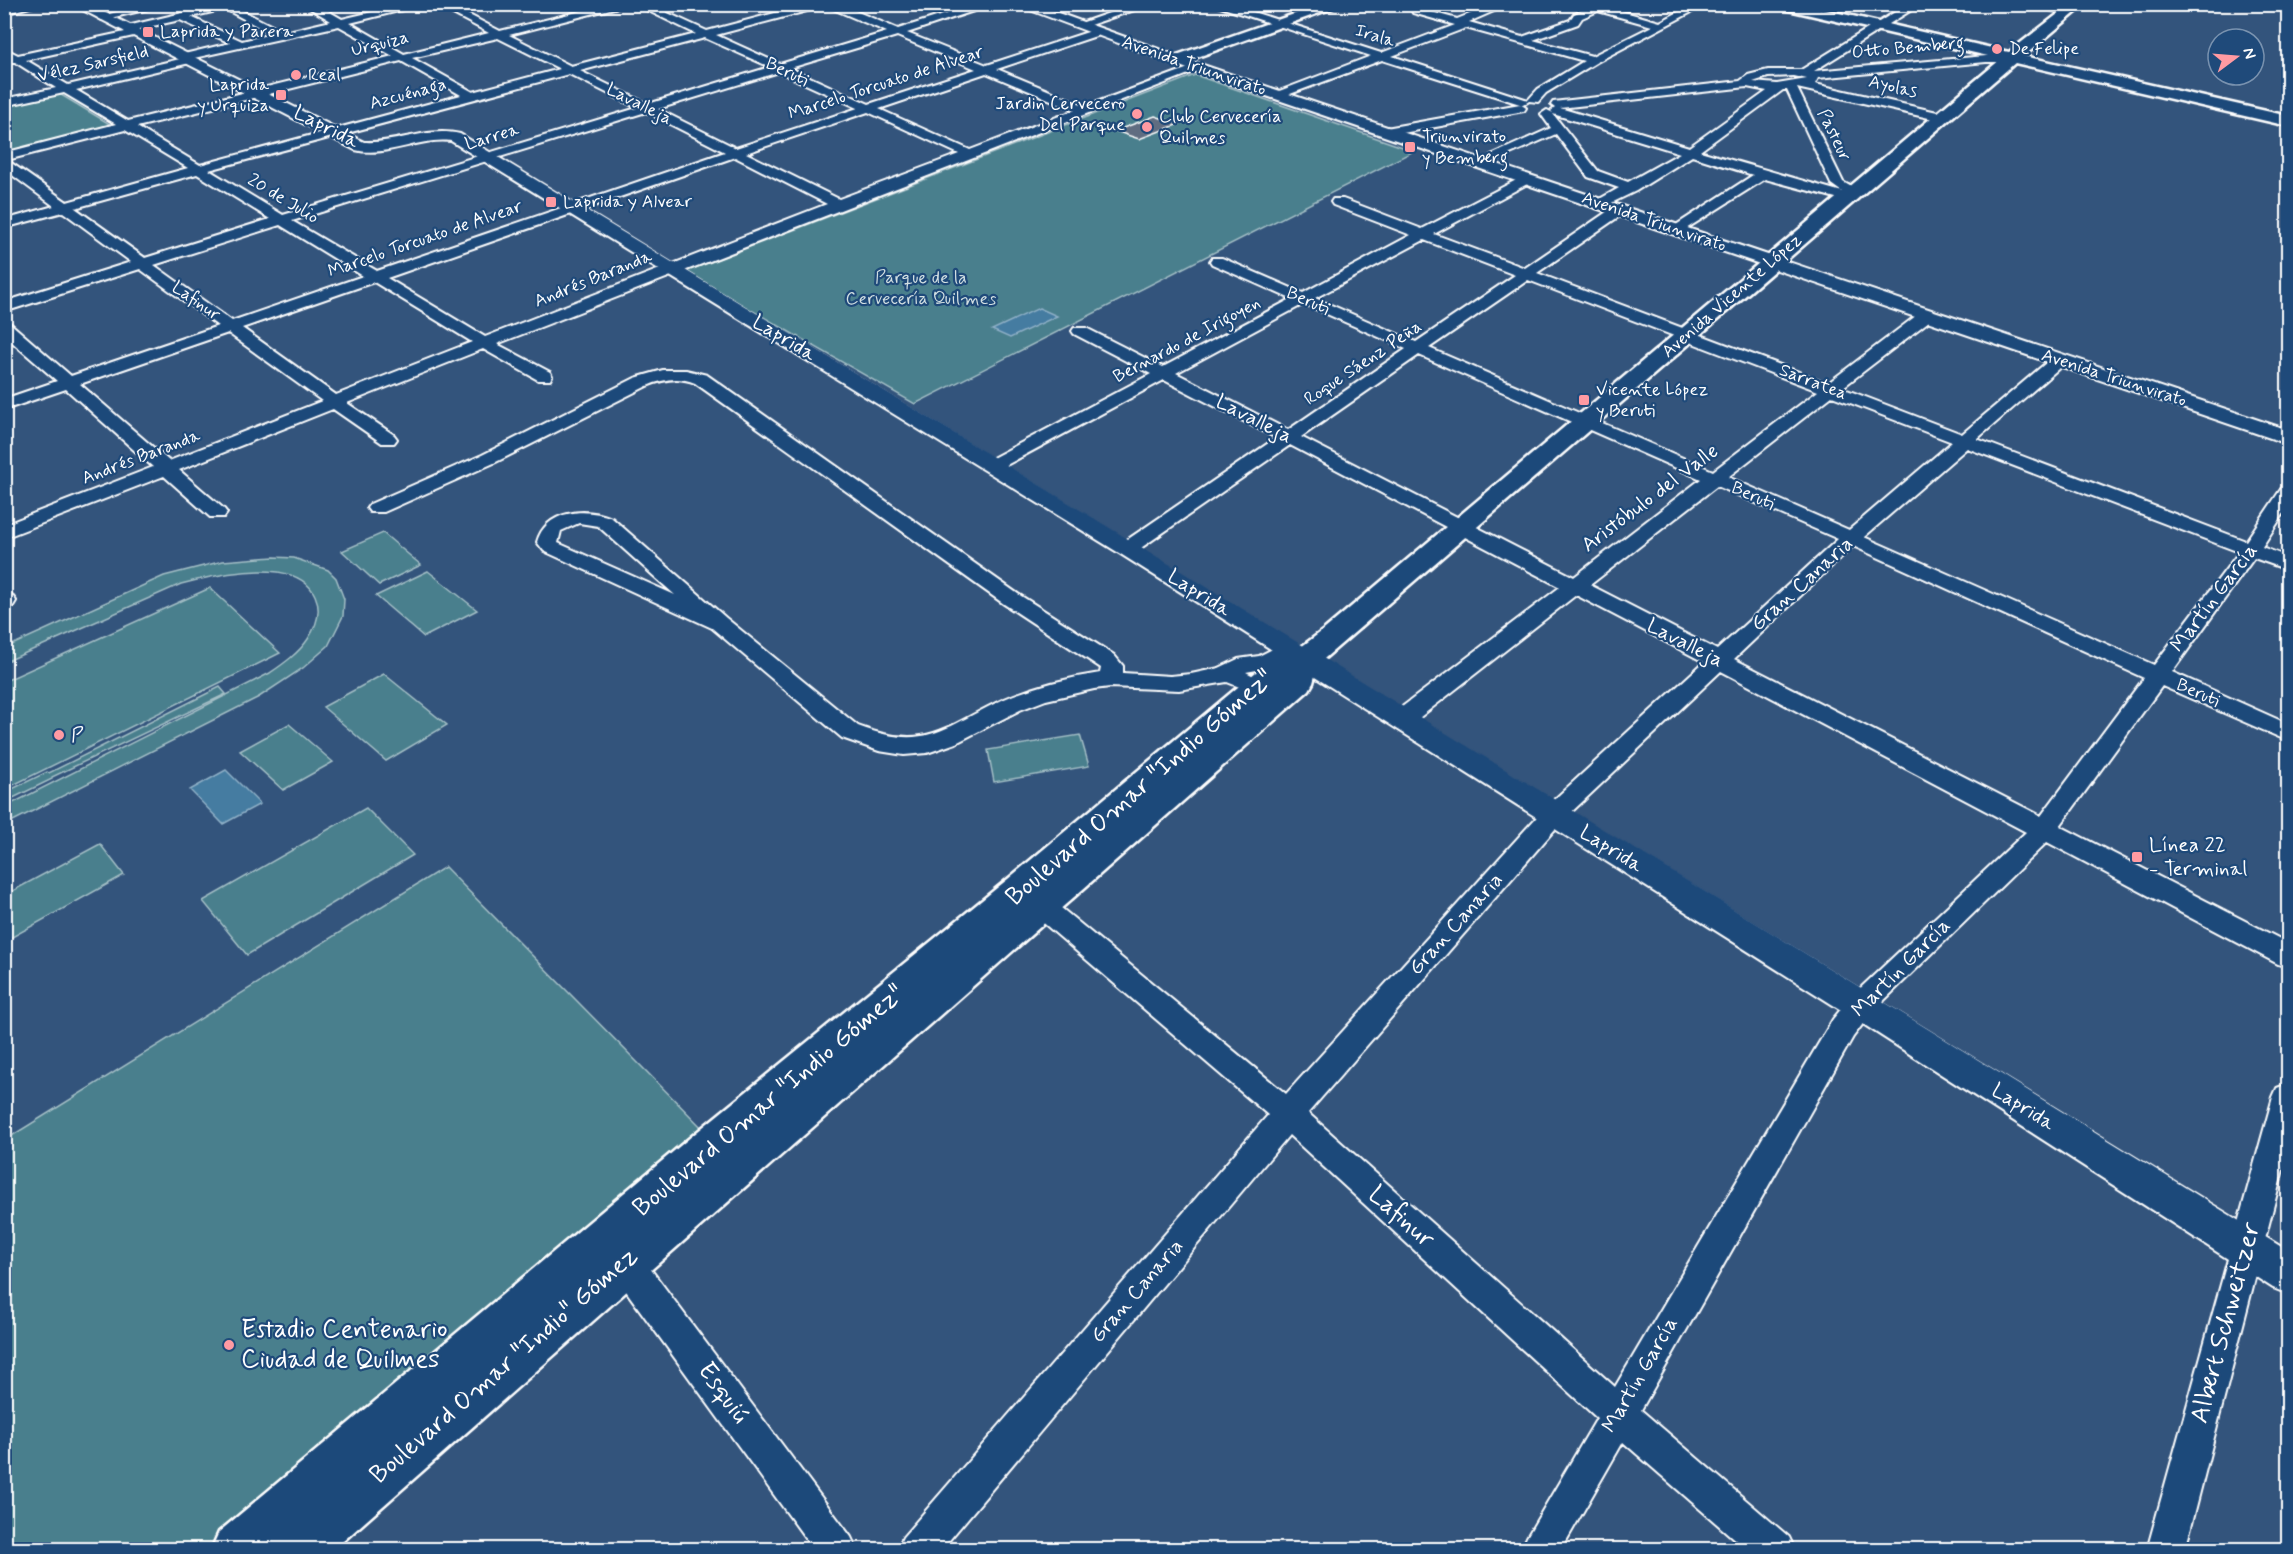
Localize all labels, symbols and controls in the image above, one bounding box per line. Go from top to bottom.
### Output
street label: Irala [1352,19,1398,53]
place label: Laprida y Parera [160,20,294,44]
marker: Laprida y Parera [141,25,155,39]
street label: Urquiza [349,25,411,63]
north arrow [2206,27,2266,87]
street label: Avenida Triunvirato [1119,30,1269,102]
street label: Otto Bemberg [1851,31,1965,67]
place label: De Felipe [2009,37,2079,61]
street label: Vélez Sarsfield [35,40,151,88]
street label: Marcelo Torcuato de Alvear [785,40,987,126]
marker: De Felipe [1990,42,2004,56]
text: N [2237,45,2261,61]
street label: Beruti [761,52,813,93]
place label: Real [308,63,341,87]
marker: Real [289,68,303,82]
street label: Ayolas [1866,70,1920,104]
street label: Azcuénaga [367,72,450,118]
place label: Laprida y Urquiza [197,73,269,118]
street label: Lavalleja [602,77,676,131]
marker: Laprida y Urquiza [274,88,288,102]
place label: Jardin Cervecero Del Parque [995,92,1125,137]
street label: Laprida [289,99,364,156]
place label: Club Cervecería Quilmes [1159,105,1281,150]
street label: Pasteur [1811,105,1857,165]
marker: Jardin Cervecero Del Parque [1130,107,1144,121]
street label: Larrea [462,117,522,157]
marker: Club Cervecería Quilmes [1140,120,1154,134]
place label: Triunvirato y Bemberg [1422,125,1508,172]
marker: Triunvirato y Bemberg [1403,140,1417,154]
street label: 20 de Julio [243,168,323,230]
street label: Avenida Triunvirato [1579,186,1729,258]
place label: Laprida y Alvear [563,190,692,214]
street label: Marcelo Torcuato de Alvear [325,194,526,284]
marker: Laprida y Alvear [544,195,558,209]
street label: Avenida Vicente López [1657,228,1807,364]
street label: Andrés Baranda [531,244,656,314]
park label: Parque de la Cervecería Quilmes [846,266,996,311]
street label: Lafinur [167,276,226,327]
street label: Beruti [1282,281,1334,321]
street label: Bernardo de Irigoyen [1109,291,1266,391]
street label: Laprida [747,308,821,368]
street label: Roque Sáenz Peña [1299,315,1427,411]
street label: Avenida Triunvirato [2038,343,2190,413]
street label: Sarratea [1776,358,1850,406]
place label: Vicente López y Beruti [1596,378,1708,423]
street label: Lavalleja [1211,388,1297,450]
marker: Vicente López y Beruti [1577,393,1591,407]
street label: Andrés Baranda [78,423,204,491]
street label: Aristóbulo del Valle [1576,437,1724,559]
street label: Beruti [1727,476,1779,516]
street label: Gran Canaria [1745,530,1859,638]
street label: Martín García [2164,538,2264,658]
street label: Laprida [1162,563,1236,624]
street label: Lavalleja [1642,612,1728,674]
street label: Boulevard Omar "Indio Gómez" [999,662,1281,914]
street label: Beruti [2172,673,2224,713]
place label: P [71,721,84,749]
marker: P [52,728,66,742]
street label: Laprida [1574,819,1648,880]
place label: Línea 22 - Terminal [2149,831,2247,883]
marker: Línea 22 - Terminal [2130,850,2144,864]
street label: Gran Canaria [1402,867,1510,981]
street label: Martín García [1845,912,1957,1024]
street label: Boulevard Omar "Indio Gómez" [626,977,912,1225]
street label: Laprida [1986,1077,2060,1138]
street label: Lafinur [1360,1178,1442,1256]
street label: Albert Schweitzer [2183,1218,2269,1427]
street label: Gran Canaria [1084,1233,1190,1349]
street label: Boulevard Omar "Indio" Gómez [363,1240,645,1492]
street label: Martín García [1595,1312,1685,1438]
place label: Estadio Centenario Ciudad de Quilmes [241,1313,448,1377]
marker: Estadio Centenario Ciudad de Quilmes [222,1338,236,1352]
street label: Esquiú [689,1355,757,1431]

